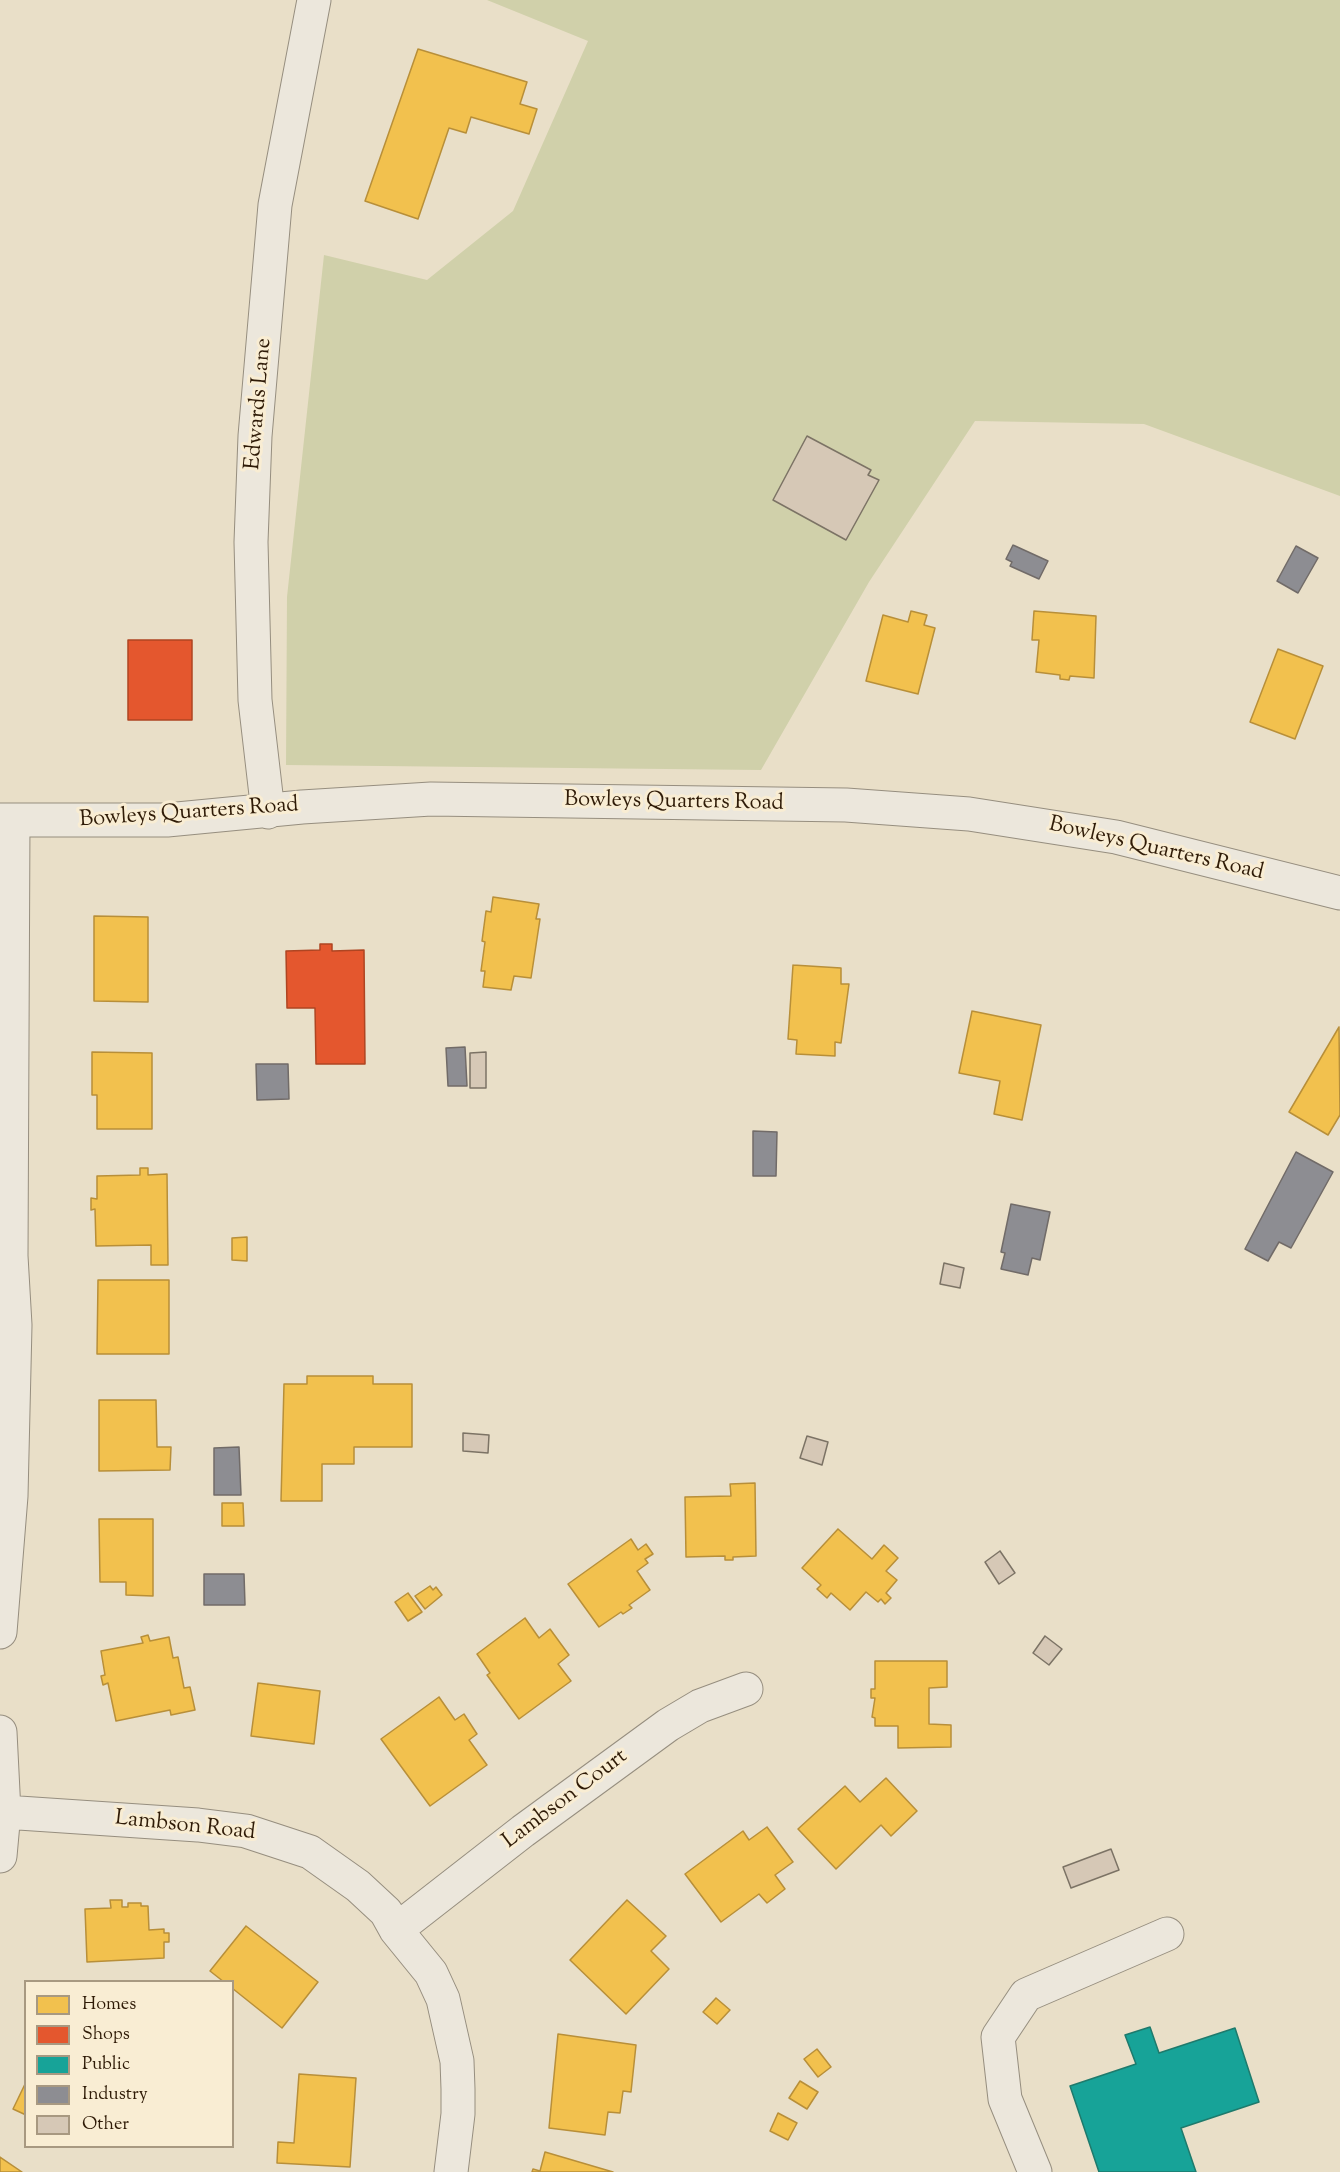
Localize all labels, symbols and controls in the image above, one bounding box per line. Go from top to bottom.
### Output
street label: Edwards Lane [241,337,279,471]
street label: Bowleys Quarters Road [564,788,784,818]
street label: Bowleys Quarters Road [78,793,300,835]
street label: Bowleys Quarters Road [1046,812,1266,888]
street label: Lambson Court [498,1745,634,1855]
street label: Lambson Road [113,1806,257,1848]
legend [24,1980,234,2148]
text: Homes [82,1992,136,2018]
text: Shops [82,2022,130,2048]
text: Public [82,2052,130,2078]
text: Industry [82,2082,148,2108]
text: Other [82,2112,129,2138]

